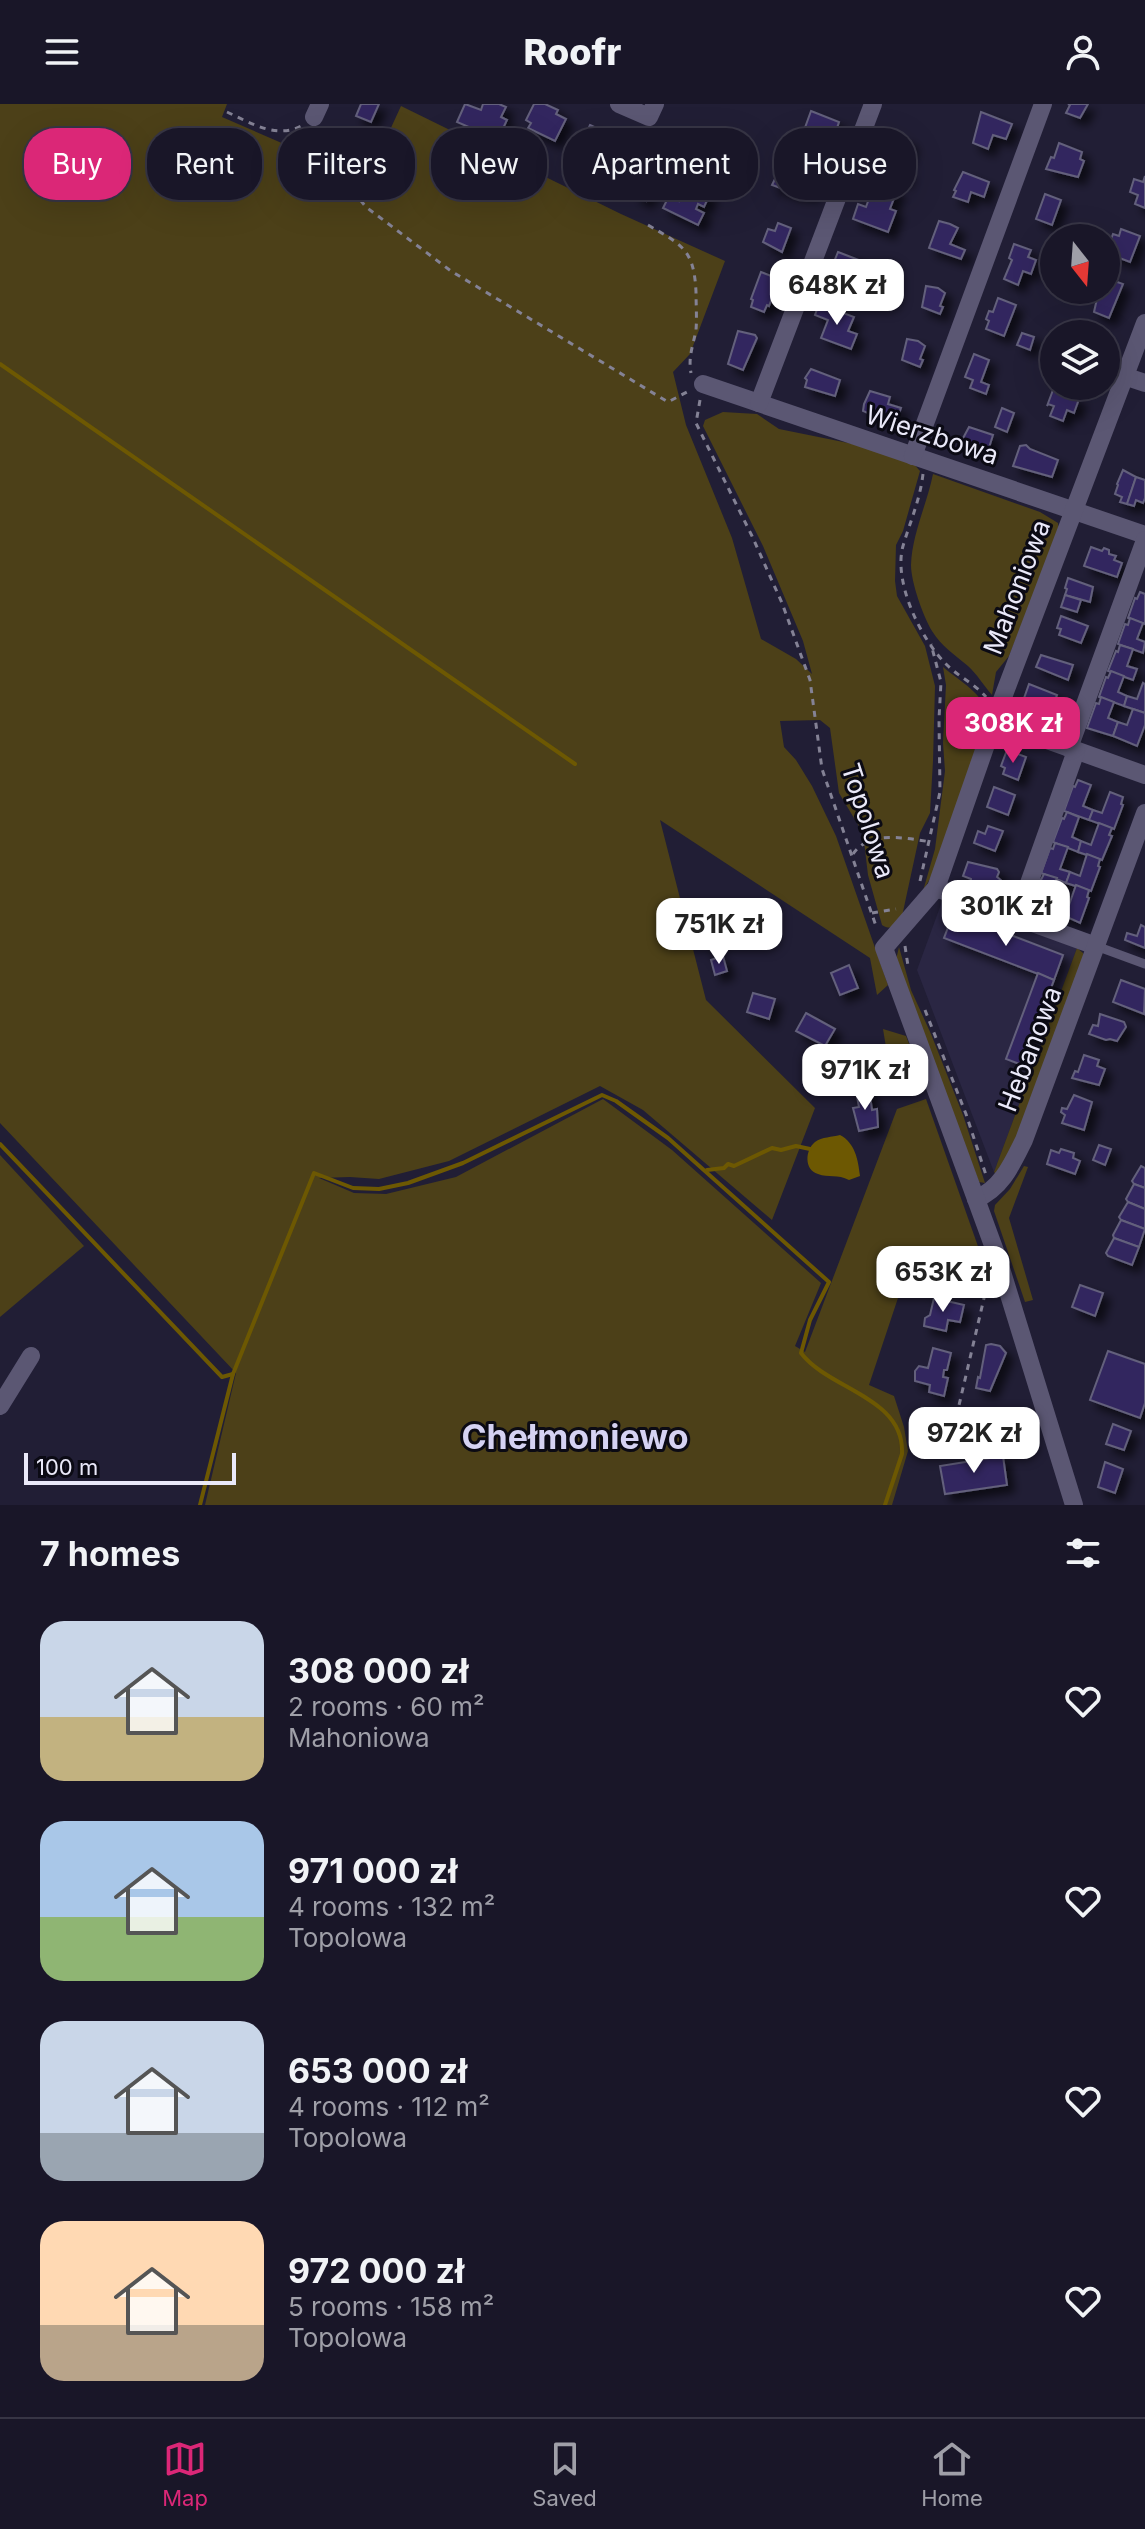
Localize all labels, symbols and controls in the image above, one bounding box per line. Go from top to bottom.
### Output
icon: menu [40,30,84,74]
text: Roofr [524,30,621,74]
icon: person [1061,30,1105,74]
chip: Buy [24,128,131,200]
chip: Rent [147,128,262,200]
chip: Filters [278,128,415,200]
chip: New [431,128,547,200]
chip: Apartment [563,128,758,200]
chip: House [774,128,916,200]
north arrow [1040,224,1120,304]
map controls [1040,224,1120,400]
pin: 648K zł [763,259,911,327]
text: 648K zł [788,269,886,300]
button: layers [1040,320,1120,400]
street label: Wierzbowa [862,398,1003,471]
street label: Mahoniowa [977,515,1056,659]
pin: 308K zł [939,697,1087,765]
text: 308K zł [964,707,1062,738]
street label: Topolowa [835,759,902,882]
pin: 301K zł [932,880,1080,948]
text: 301K zł [960,890,1052,921]
pin: 751K zł [645,898,793,966]
text: 751K zł [674,908,764,939]
street label: Hebanowa [991,982,1068,1116]
pin: 971K zł [791,1044,939,1112]
text: 971K zł [820,1054,910,1085]
pin: 653K zł [869,1246,1017,1314]
text: 653K zł [894,1256,992,1287]
pin: 972K zł [900,1407,1048,1475]
district label: Chełmoniewo [461,1416,689,1457]
text: 972K zł [927,1417,1021,1448]
scale bar [24,1449,236,1485]
text: 100 m [36,1454,98,1480]
icon: filters [1061,1531,1105,1575]
text: 7 homes [40,1533,180,1574]
text: 308 000 zł [288,1650,469,1691]
icon: home [104,1653,200,1749]
icon: heart [1061,1679,1105,1723]
text: 2 rooms · 60 m² [288,1691,484,1722]
text: Mahoniowa [288,1722,430,1753]
text: 971 000 zł [288,1850,457,1891]
icon: home [104,1853,200,1949]
icon: heart [1061,1879,1105,1923]
text: 4 rooms · 132 m² [288,1891,495,1922]
text: Topolowa [288,1922,407,1953]
text: 653 000 zł [288,2050,467,2091]
icon: home [104,2053,200,2149]
icon: heart [1061,2079,1105,2123]
text: 4 rooms · 112 m² [288,2091,490,2122]
text: Topolowa [288,2122,407,2153]
text: 972 000 zł [288,2250,464,2291]
icon: home [104,2253,200,2349]
icon: heart [1061,2279,1105,2323]
text: 5 rooms · 158 m² [288,2291,494,2322]
text: Topolowa [288,2322,407,2353]
tab: Map [162,2437,208,2511]
tab: Saved [532,2437,597,2511]
tab: Home [921,2437,983,2511]

